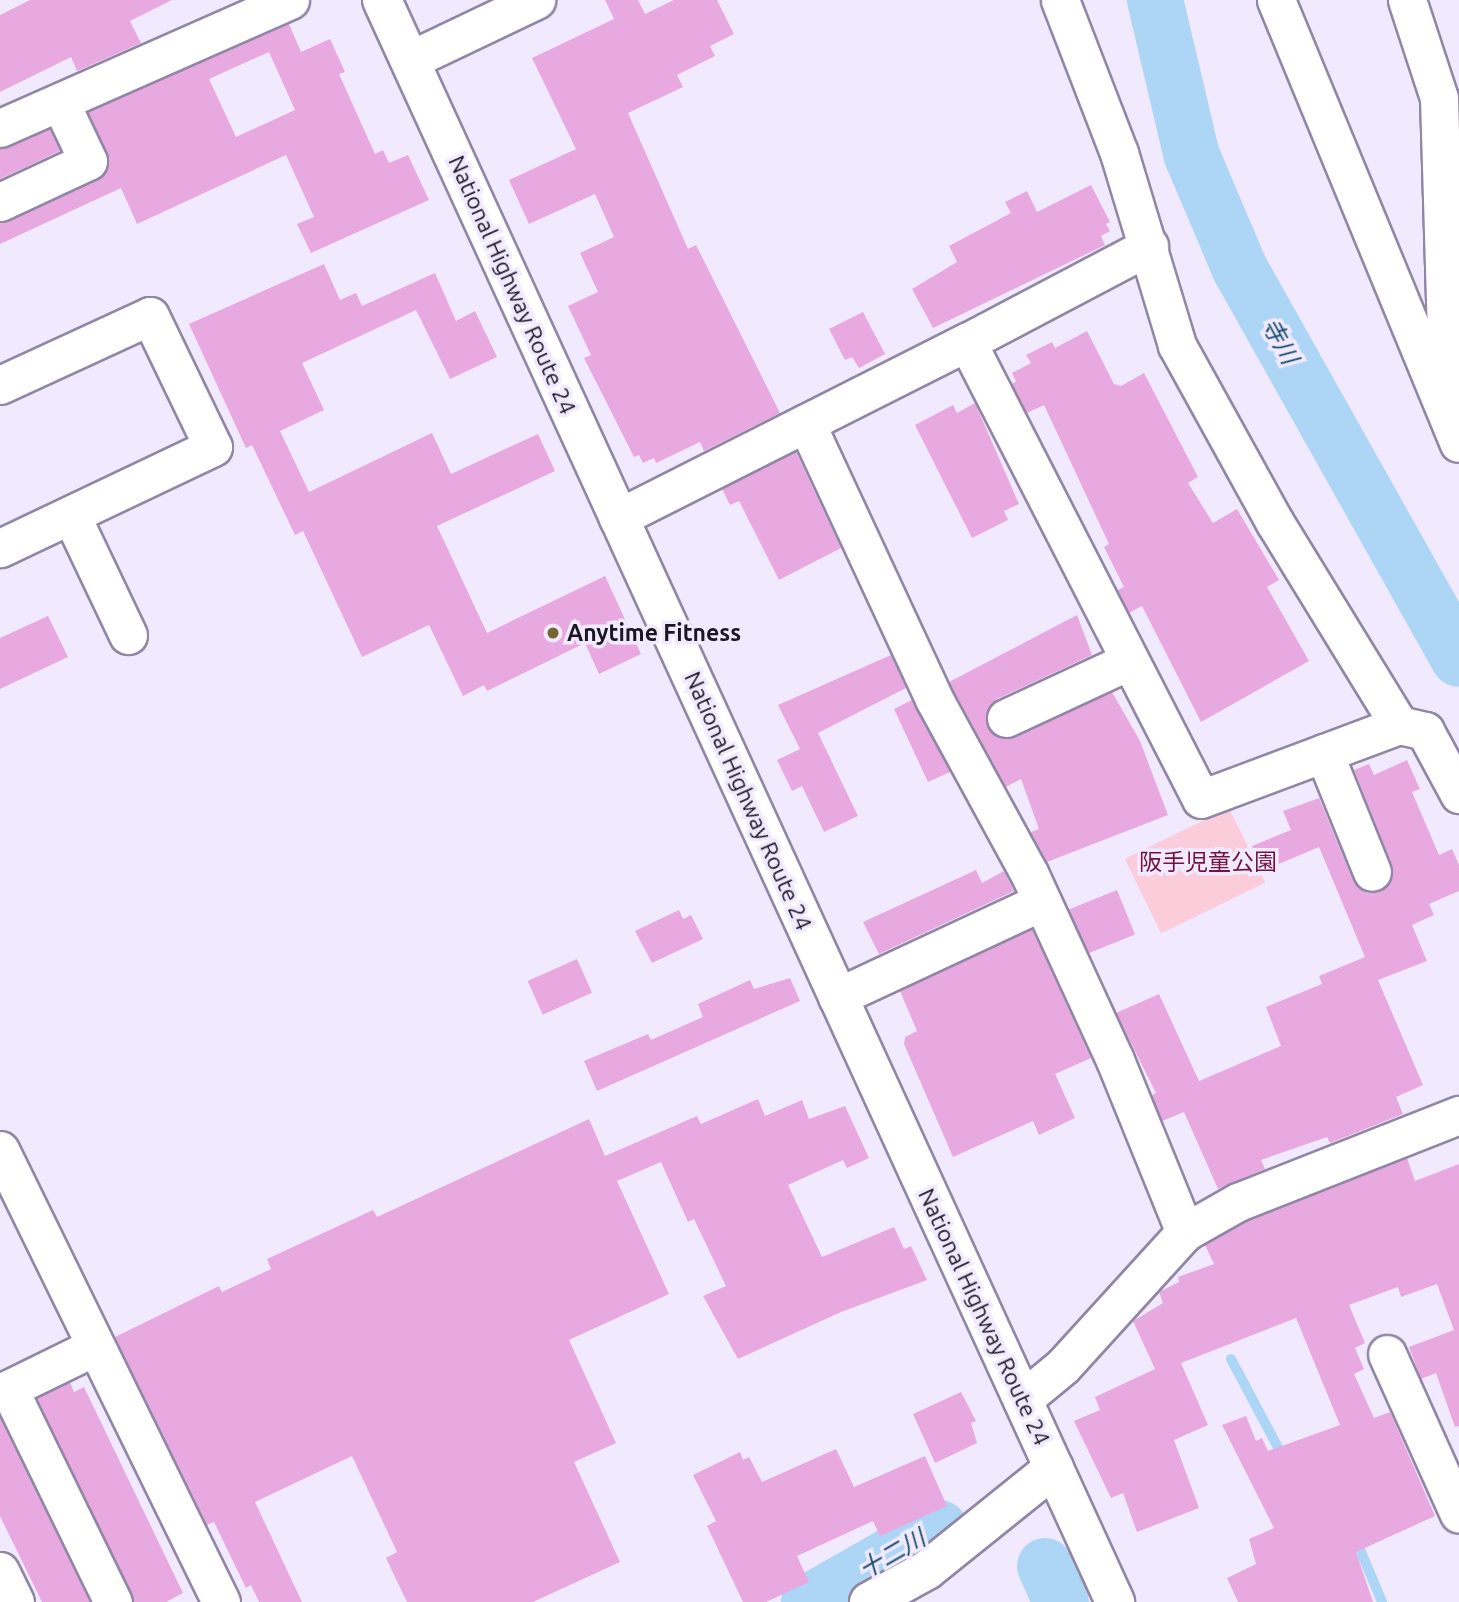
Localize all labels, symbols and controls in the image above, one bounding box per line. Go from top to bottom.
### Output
street label: National Highway Route 24 [442,151,582,419]
water label: 寺川 [1256,313,1304,369]
place label: Anytime Fitness [567,619,741,647]
marker: Anytime Fitness [545,625,561,641]
street label: National Highway Route 24 [678,667,818,935]
park label: 阪手児童公園 [1139,848,1277,876]
street label: National Highway Route 24 [912,1184,1056,1450]
water label: 十二川 [854,1524,930,1584]

